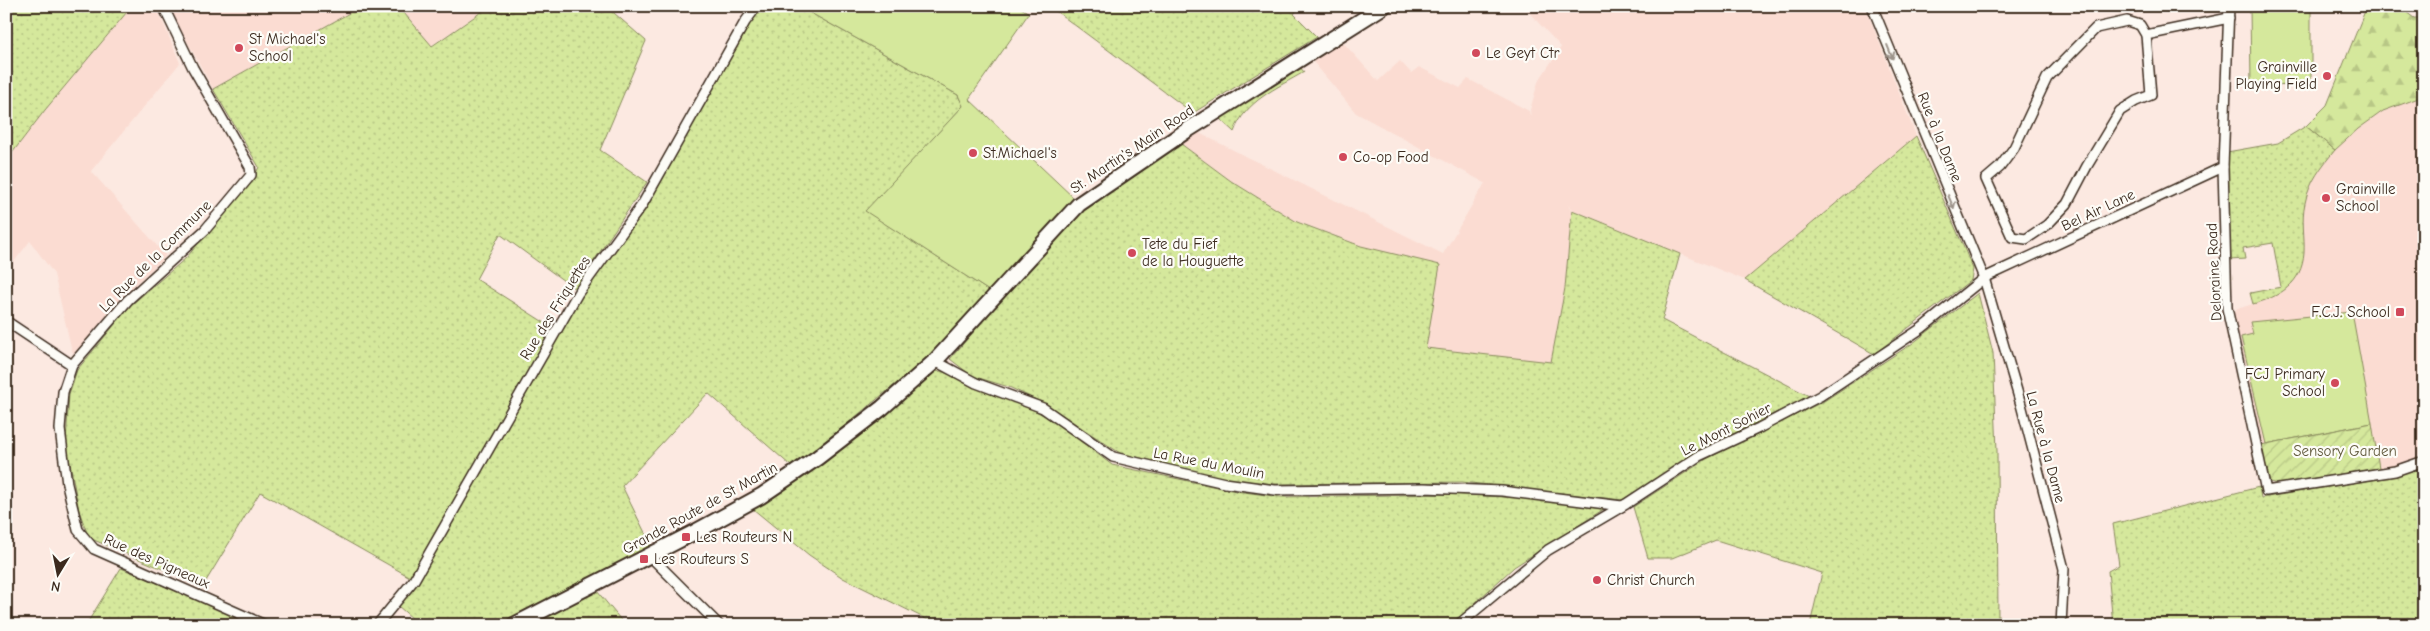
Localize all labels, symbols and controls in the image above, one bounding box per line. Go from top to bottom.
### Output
place label: St Michael's School [249,30,326,65]
marker: St Michael's School [233,42,245,54]
one-way arrow [1886,43,1895,59]
place label: Le Geyt Ctr [1486,44,1560,62]
marker: Le Geyt Ctr [1470,47,1482,59]
place label: Grainville Playing Field [2235,58,2317,93]
marker: Grainville Playing Field [2321,70,2333,82]
street label: Rue à la Dame [1914,90,1966,185]
street label: St. Martin's Main Road [1067,101,1197,197]
place label: St.Michael's [983,144,1057,162]
marker: St.Michael's [967,147,979,159]
place label: Co-op Food [1353,148,1429,166]
marker: Co-op Food [1337,151,1349,163]
place label: Grainville School [2336,180,2396,215]
street label: Bel Air Lane [2058,185,2138,235]
marker: Grainville School [2320,192,2332,204]
one-way arrow [1947,194,1957,209]
street label: La Rue de la Commune [95,196,215,316]
street label: Deloraine Road [2202,222,2226,322]
place label: Tete du Fief de la Houguette [1142,235,1244,270]
marker: Tete du Fief de la Houguette [1126,247,1138,259]
street label: Rue des Friquettes [516,253,594,363]
place label: F.C.J. School [2311,303,2390,321]
marker: F.C.J. School [2394,306,2406,318]
place label: FCJ Primary School [2245,365,2325,400]
marker: FCJ Primary School [2329,377,2341,389]
street label: La Rue à la Dame [2022,389,2070,505]
street label: Le Mont Sohier [1678,398,1774,459]
park label: Sensory Garden [2293,442,2397,460]
street label: La Rue du Moulin [1152,443,1266,483]
street label: Grande Route de St Martin [620,458,780,558]
place label: Les Routeurs N [696,528,792,546]
street label: Rue des Pigneaux [101,530,214,593]
marker: Les Routeurs N [680,531,692,543]
north arrow [32,548,82,598]
place label: Les Routeurs S [654,550,749,568]
marker: Les Routeurs S [638,553,650,565]
place label: Christ Church [1607,571,1695,589]
marker: Christ Church [1591,574,1603,586]
text: N [50,577,62,595]

